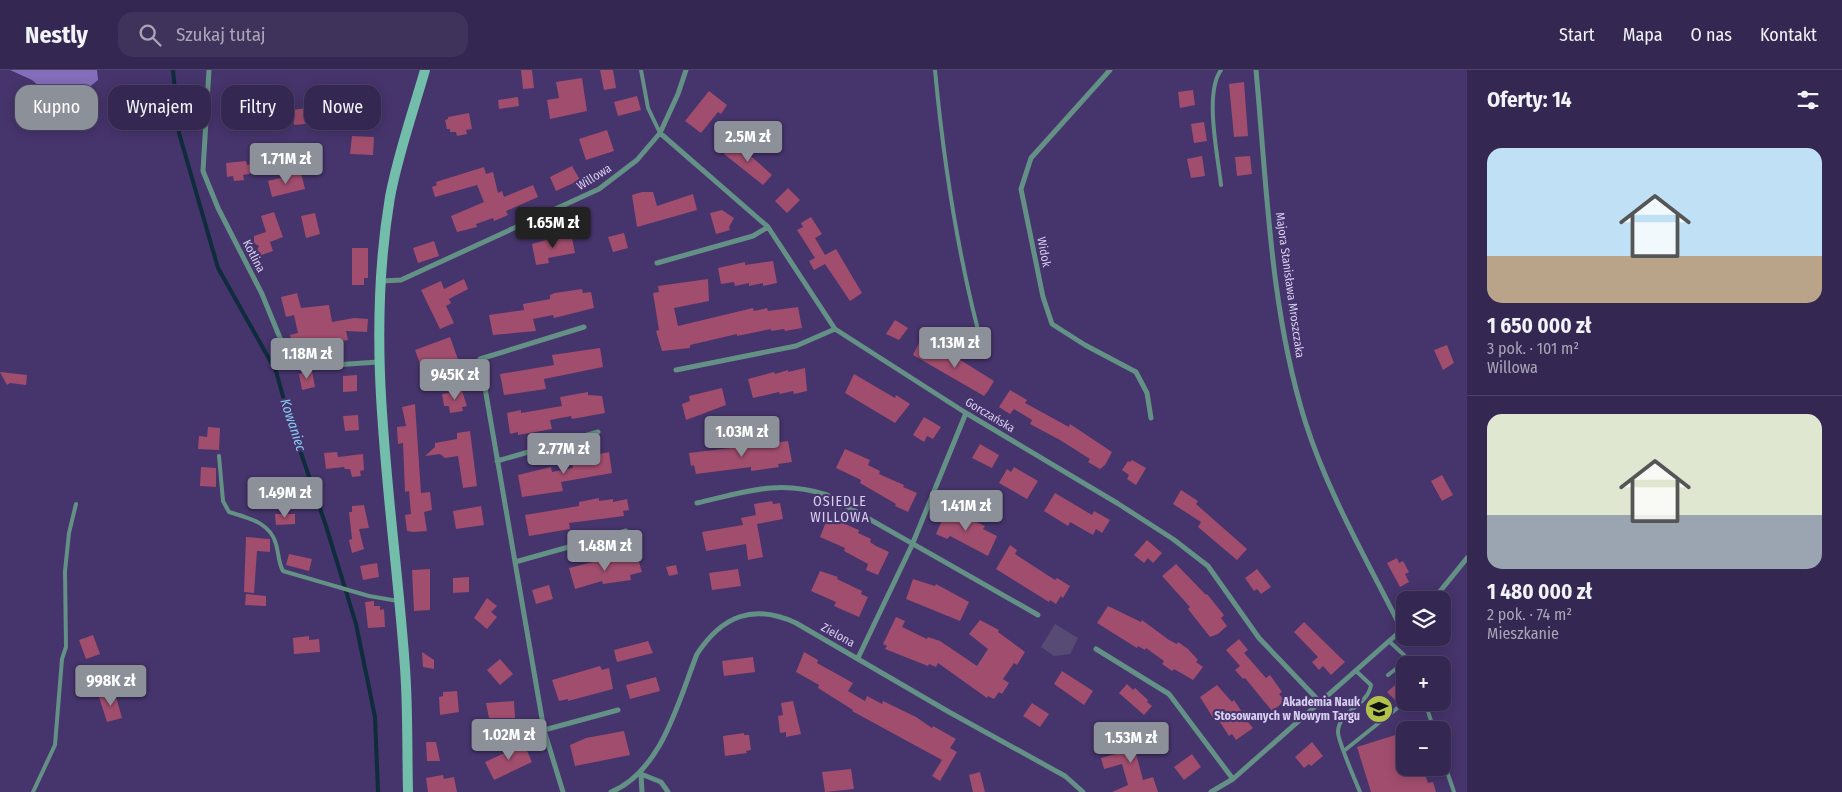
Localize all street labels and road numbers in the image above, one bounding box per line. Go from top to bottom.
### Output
street label: Willowa [574,161,614,193]
street label: Majora Stanisława Mroszczaka [1273,211,1307,359]
street label: Widok [1034,236,1054,269]
street label: Kotlina [240,237,268,275]
street label: Gorczańska [963,395,1017,435]
street label: Zielona [819,620,857,650]

